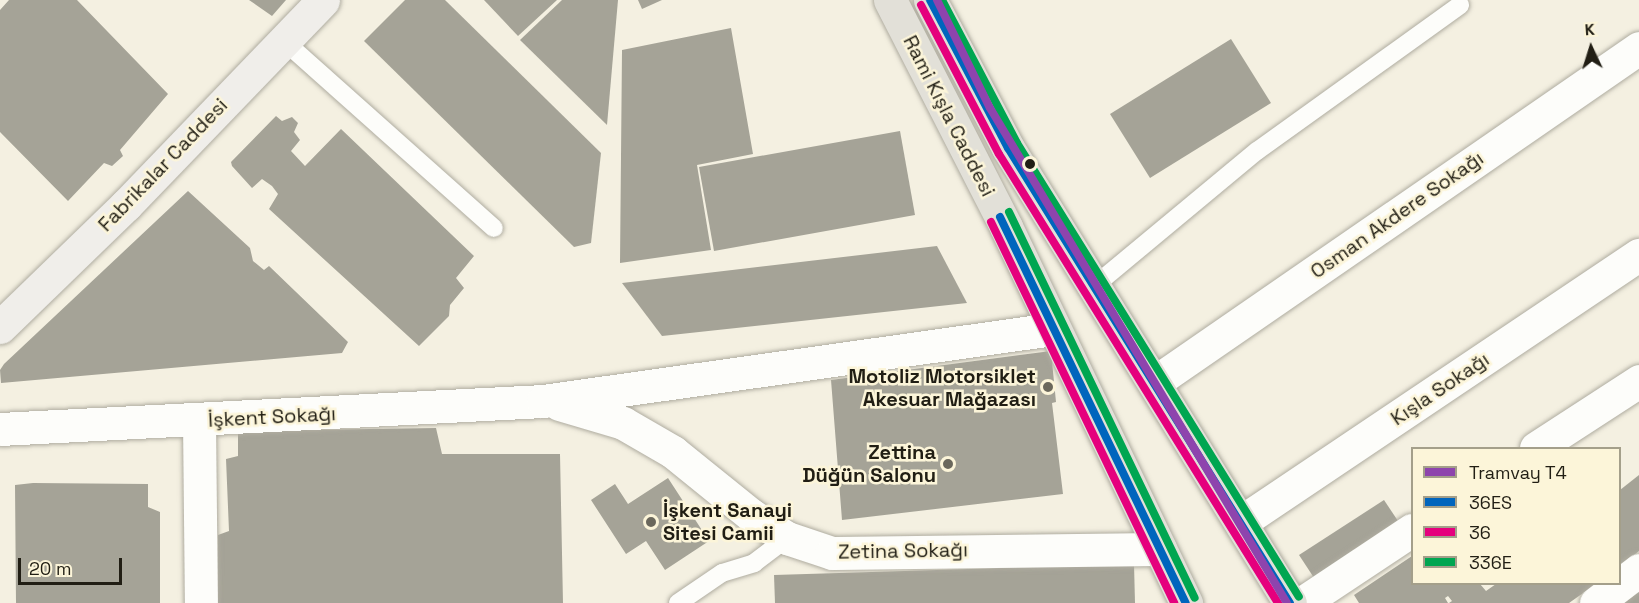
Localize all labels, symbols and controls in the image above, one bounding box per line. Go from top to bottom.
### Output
north arrow [1561,18,1621,78]
text: K [1584,19,1595,40]
street label: Rami Kışla Caddesi [898,31,1000,201]
street label: Fabrikalar Caddesi [93,93,233,237]
street label: Osman Akdere Sokağı [1306,146,1488,284]
unlabelled marker [1024,158,1036,170]
street label: Kışla Sokağı [1386,347,1494,431]
place label: Motoliz Motorsiklet Akesuar Mağazası [848,364,1036,411]
marker: Motoliz Motorsiklet Akesuar Mağazası [1041,380,1055,394]
street label: İşkent Sokağı [207,402,337,432]
place label: Zettina Düğün Salonu [802,440,936,487]
legend [1411,447,1621,585]
marker: Zettina Düğün Salonu [941,457,955,471]
text: Tramvay T4 [1469,461,1567,484]
text: 36ES [1469,491,1512,514]
place label: İşkent Sanayi Sitesi Camii [663,498,792,545]
marker: İşkent Sanayi Sitesi Camii [644,515,658,529]
text: 36 [1469,521,1491,544]
street label: Zetina Sokağı [838,538,968,564]
scale bar [21,546,124,584]
text: 336E [1469,551,1512,574]
text: 20 m [29,557,72,580]

